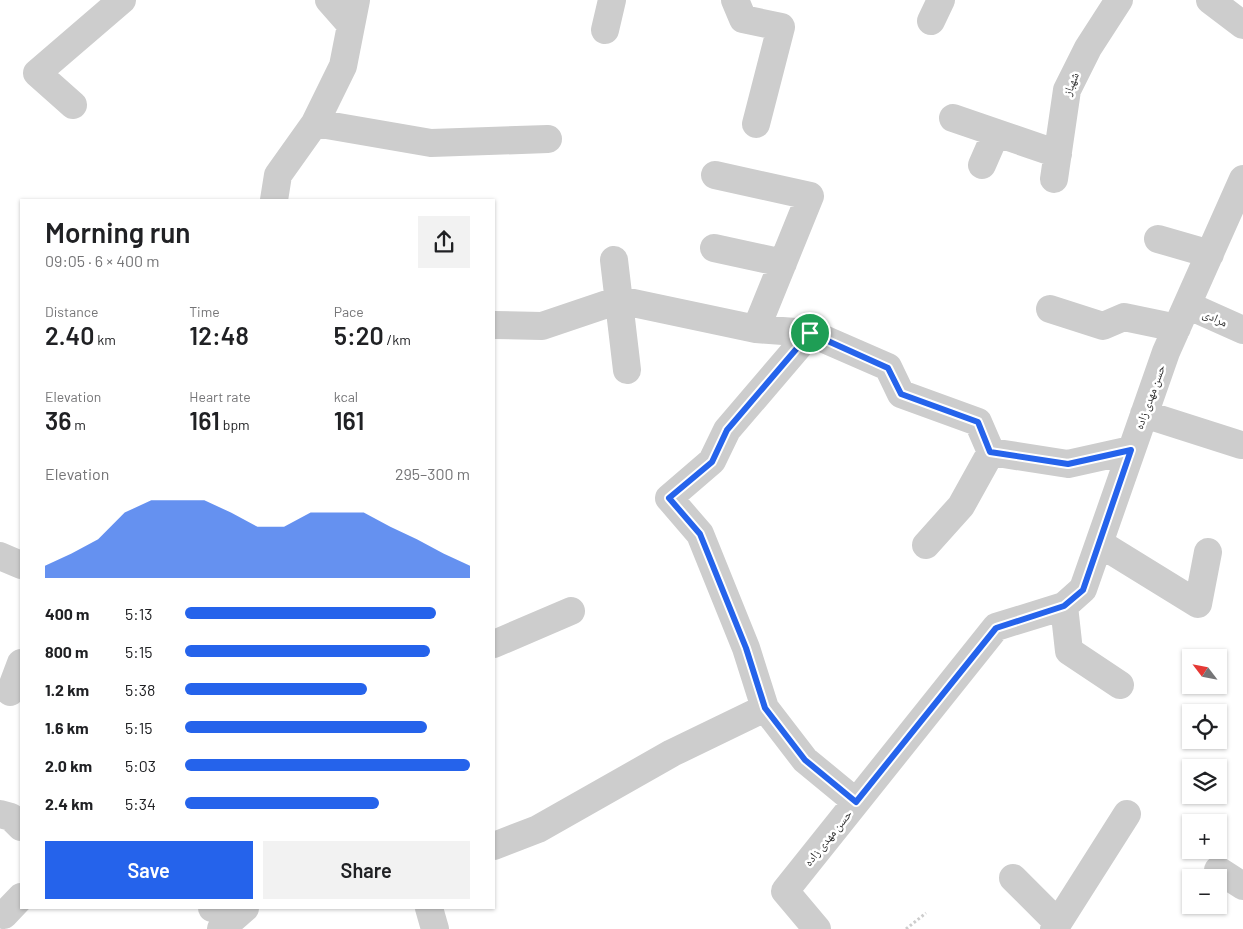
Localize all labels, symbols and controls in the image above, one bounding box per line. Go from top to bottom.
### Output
street label: شهباز [1059,70,1082,99]
text: Morning run [45,215,191,249]
button: share [418,216,470,268]
text: 09:05 · 6 × 400 m [45,251,160,270]
text: Distance [45,303,98,320]
text: Time [189,303,220,320]
text: Pace [334,303,364,320]
street label: مرادی [1200,305,1230,330]
pin [789,312,831,354]
icon: arrive [796,319,824,347]
text: 2.40 [45,320,94,350]
text: 12:48 [189,320,249,350]
text: 5:20 [334,320,384,350]
text: km [94,331,116,348]
text: /km [384,331,411,348]
street label: حسن مهدی زاده [1131,362,1168,431]
text: Elevation [45,388,101,405]
text: Heart rate [189,388,251,405]
text: kcal [334,388,358,405]
text: 36 [45,405,72,435]
text: 161 [189,405,220,435]
text: 161 [334,405,364,435]
text: m [72,416,86,433]
text: bpm [220,416,250,433]
text: Elevation [45,464,109,483]
text: 295–300 m [395,464,470,483]
text: 400 m [45,604,89,623]
text: 5:13 [125,604,153,623]
text: 800 m [45,642,88,661]
text: 5:15 [125,642,152,661]
north arrow [1182,649,1228,694]
map controls [1182,649,1227,914]
text: 1.2 km [45,680,89,699]
text: 5:38 [125,680,155,699]
button: locate [1182,704,1227,749]
text: 1.6 km [45,718,89,737]
text: 5:15 [125,718,152,737]
text: 2.0 km [45,756,92,775]
text: 5:03 [125,756,156,775]
button: layers [1182,759,1227,804]
text: 2.4 km [45,794,93,813]
text: 5:34 [125,794,156,813]
street label: حسن مهدی زاده [800,806,855,869]
button: + [1182,814,1227,859]
button: Save [45,841,253,899]
button: Share [263,841,470,899]
button: − [1182,869,1227,914]

